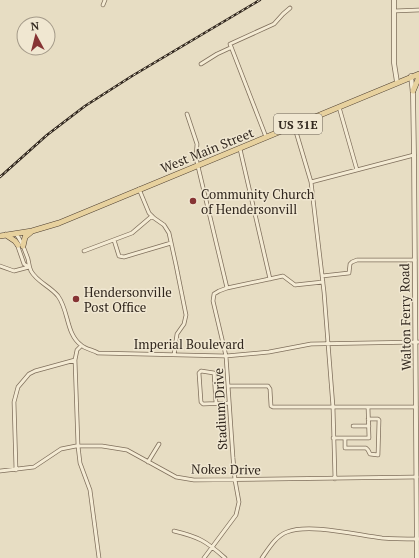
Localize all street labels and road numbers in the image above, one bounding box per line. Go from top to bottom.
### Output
road number: US 31E [274,114,322,134]
street label: West Main Street [158,123,256,177]
street label: Walton Ferry Road [395,263,415,371]
street label: Imperial Boulevard [134,335,244,353]
street label: Stadium Drive [209,367,231,451]
street label: Nokes Drive [191,459,261,479]

